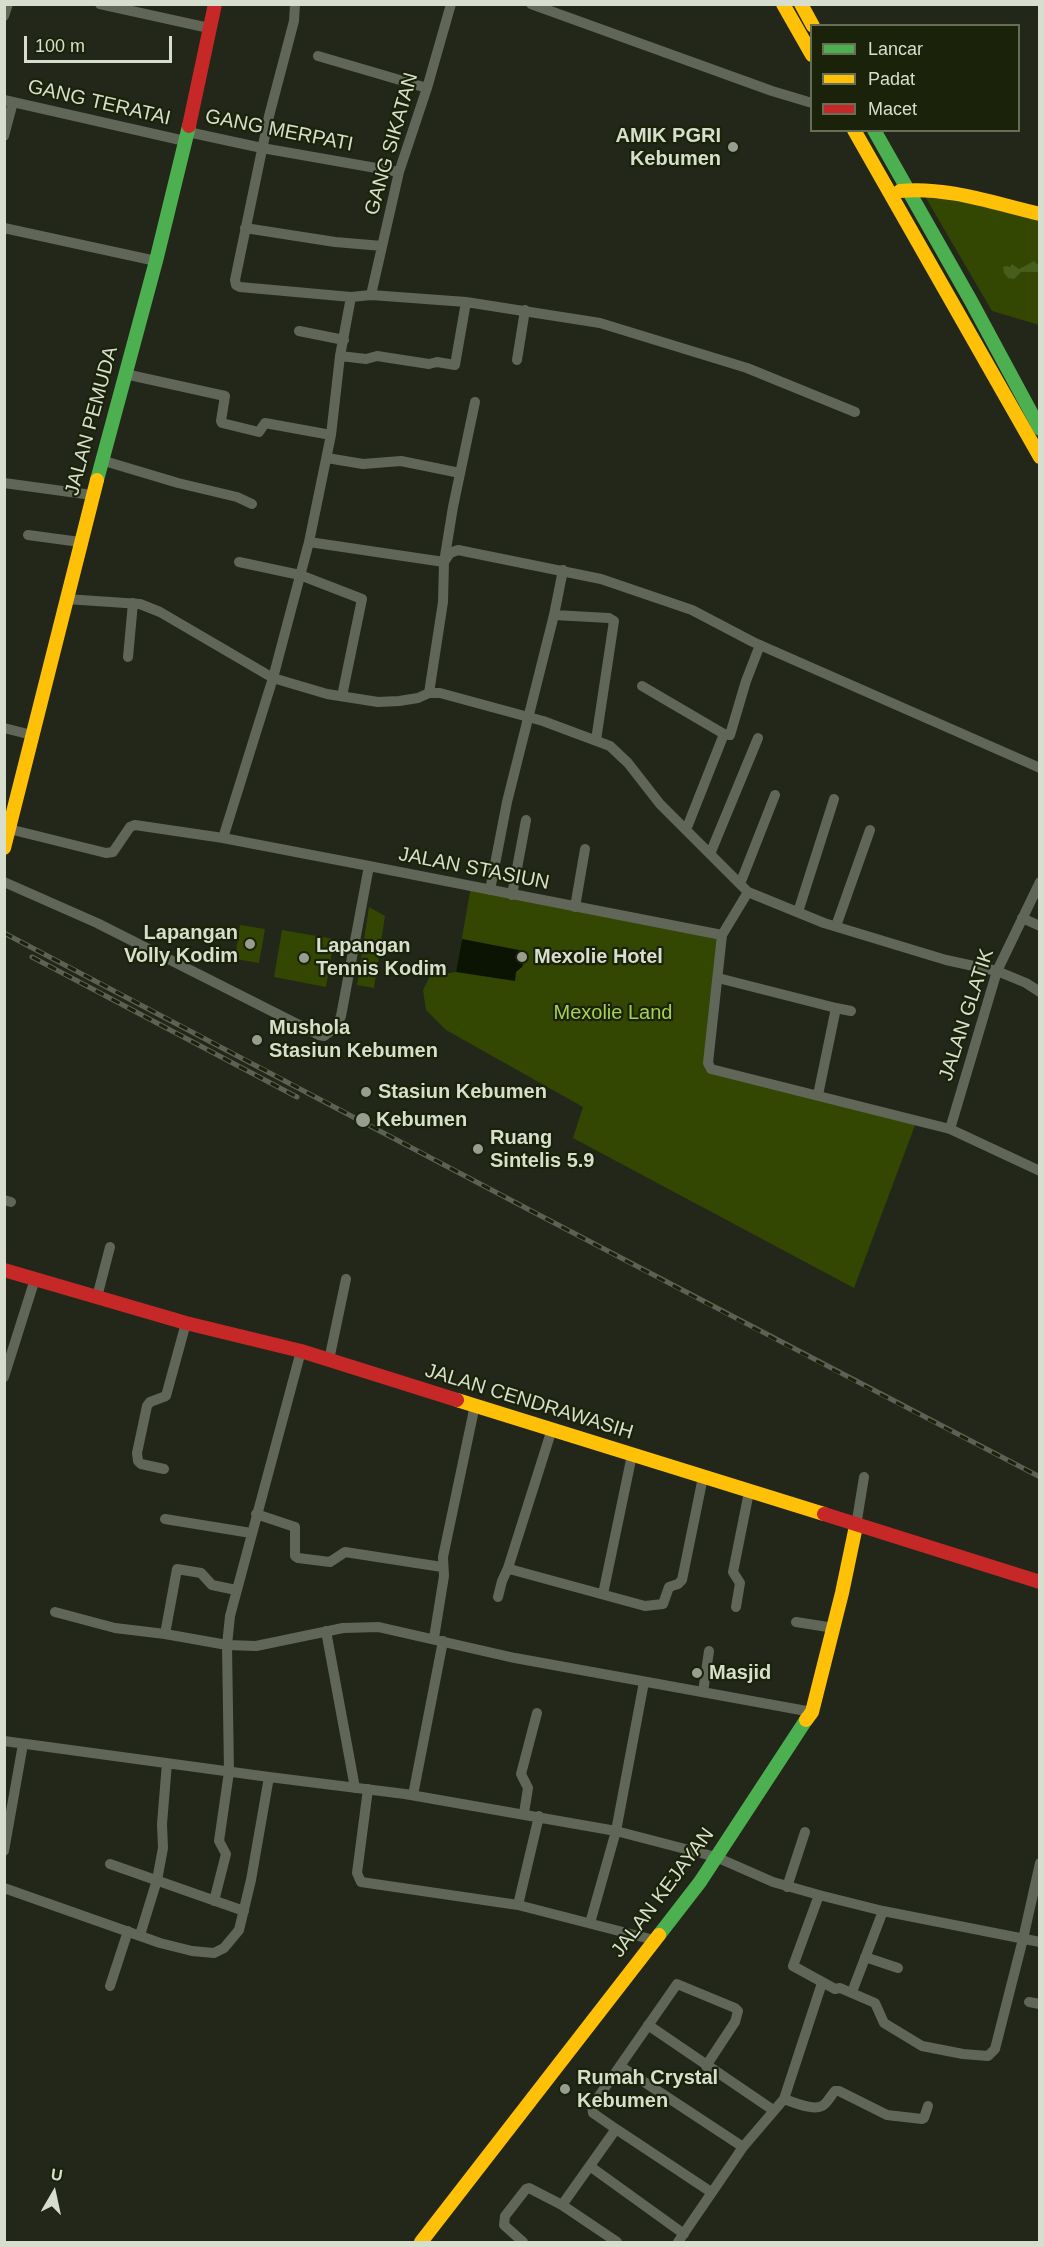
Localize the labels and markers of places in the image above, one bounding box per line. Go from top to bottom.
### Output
place label: AMIK PGRI Kebumen [615,124,721,171]
marker: AMIK PGRI Kebumen [726,140,740,154]
place label: Lapangan Volly Kodim [124,921,238,968]
place label: Lapangan Tennis Kodim [316,934,447,981]
marker: Lapangan Volly Kodim [243,937,257,951]
place label: Mexolie Hotel [534,945,663,969]
marker: Mexolie Hotel [515,950,529,964]
marker: Lapangan Tennis Kodim [297,951,311,965]
place label: Mushola Stasiun Kebumen [269,1016,438,1063]
marker: Mushola Stasiun Kebumen [250,1033,264,1047]
place label: Stasiun Kebumen [378,1080,547,1104]
marker: Stasiun Kebumen [359,1085,373,1099]
place label: Kebumen [376,1108,467,1132]
marker: Kebumen [354,1111,372,1129]
place label: Ruang Sintelis 5.9 [490,1126,594,1173]
marker: Ruang Sintelis 5.9 [471,1142,485,1156]
place label: Masjid [709,1661,771,1685]
marker: Masjid [690,1666,704,1680]
place label: Rumah Crystal Kebumen [577,2066,718,2113]
marker: Rumah Crystal Kebumen [558,2082,572,2096]

